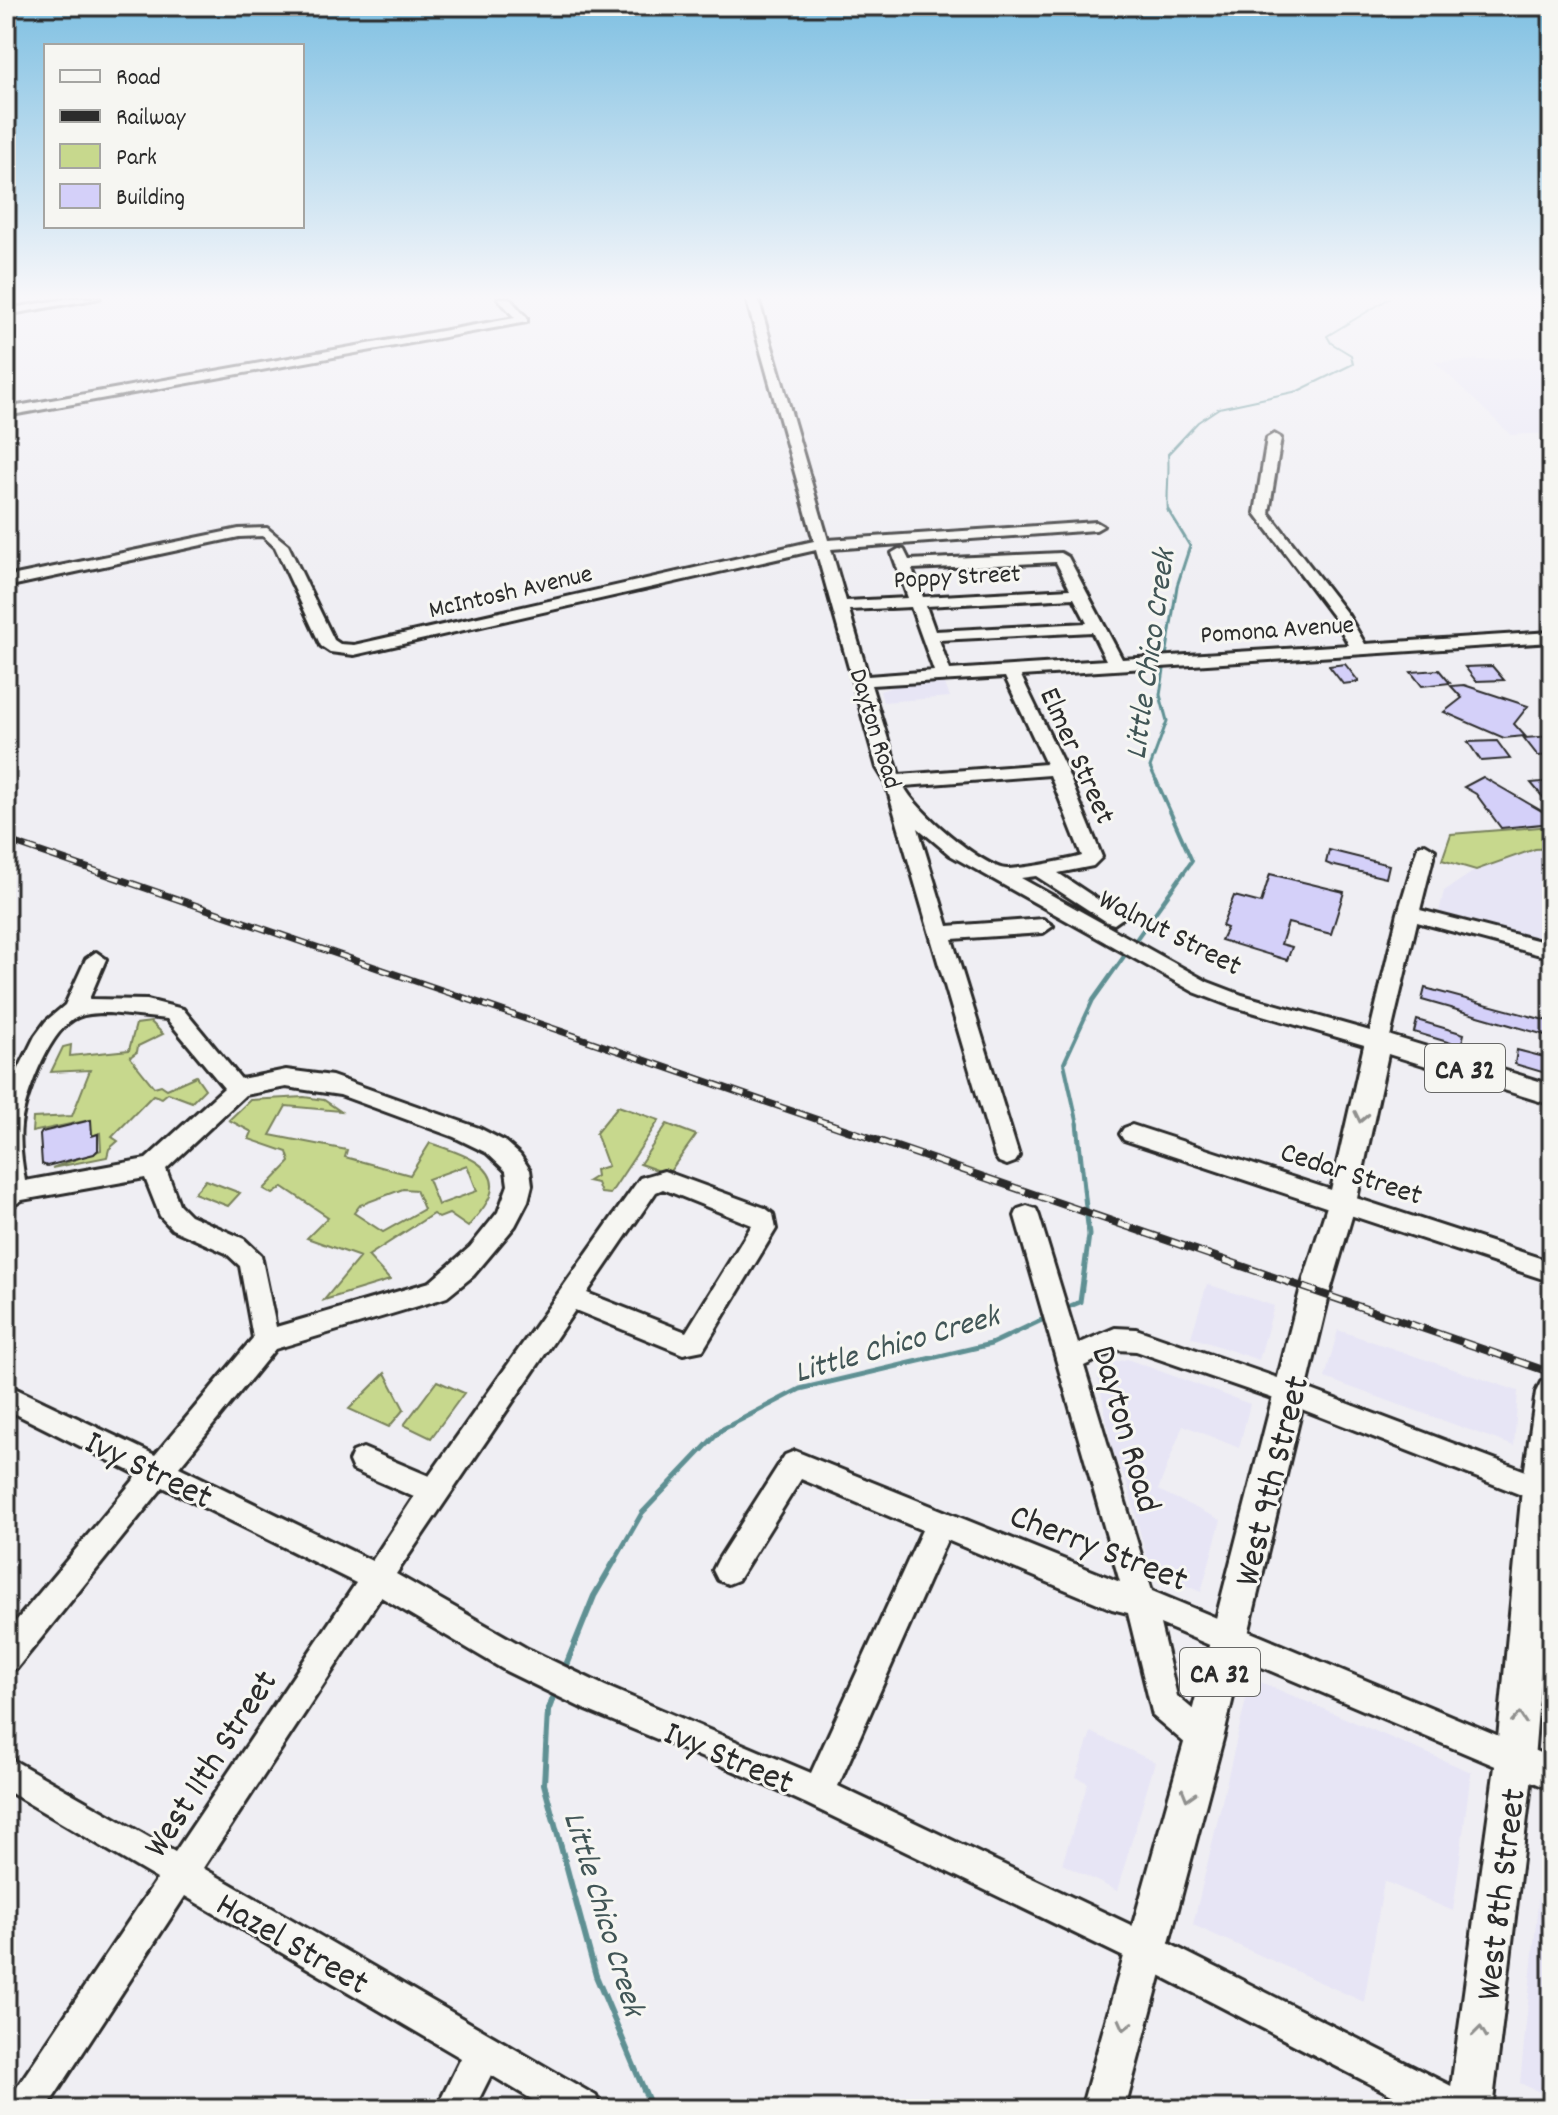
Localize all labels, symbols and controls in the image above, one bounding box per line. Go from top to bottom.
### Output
legend [44,44,304,228]
text: Road [116,62,161,96]
text: Railway [116,102,187,136]
text: Park [116,142,157,176]
text: Building [116,182,185,216]
water label: Little Chico Creek [1115,544,1191,763]
street label: McIntosh Avenue [425,557,596,630]
street label: Poppy Street [893,557,1022,600]
street label: Pomona Avenue [1199,608,1355,655]
street label: Dayton Road [838,664,909,794]
street label: Elmer Street [1026,682,1124,832]
street label: Walnut Street [1090,880,1248,990]
road number: CA 32 [1425,1044,1505,1092]
one-way arrow [1353,1109,1370,1123]
street label: Cedar Street [1274,1133,1427,1219]
water label: Little Chico Creek [789,1295,1008,1398]
street label: Dayton Road [1075,1340,1172,1519]
street label: West 9th Street [1224,1371,1326,1592]
street label: Ivy Street [75,1419,220,1526]
street label: Cherry Street [1001,1493,1195,1608]
road number: CA 32 [1180,1648,1260,1696]
street label: West 11th Street [133,1661,293,1869]
street label: Ivy Street [655,1710,801,1811]
one-way arrow [1510,1711,1527,1724]
street label: West 8th Street [1465,1786,1543,2004]
one-way arrow [1181,1788,1197,1802]
water label: Little Chico Creek [548,1807,655,2025]
street label: Hazel Street [205,1881,377,2011]
one-way arrow [1117,2017,1134,2031]
one-way arrow [1471,2025,1488,2039]

